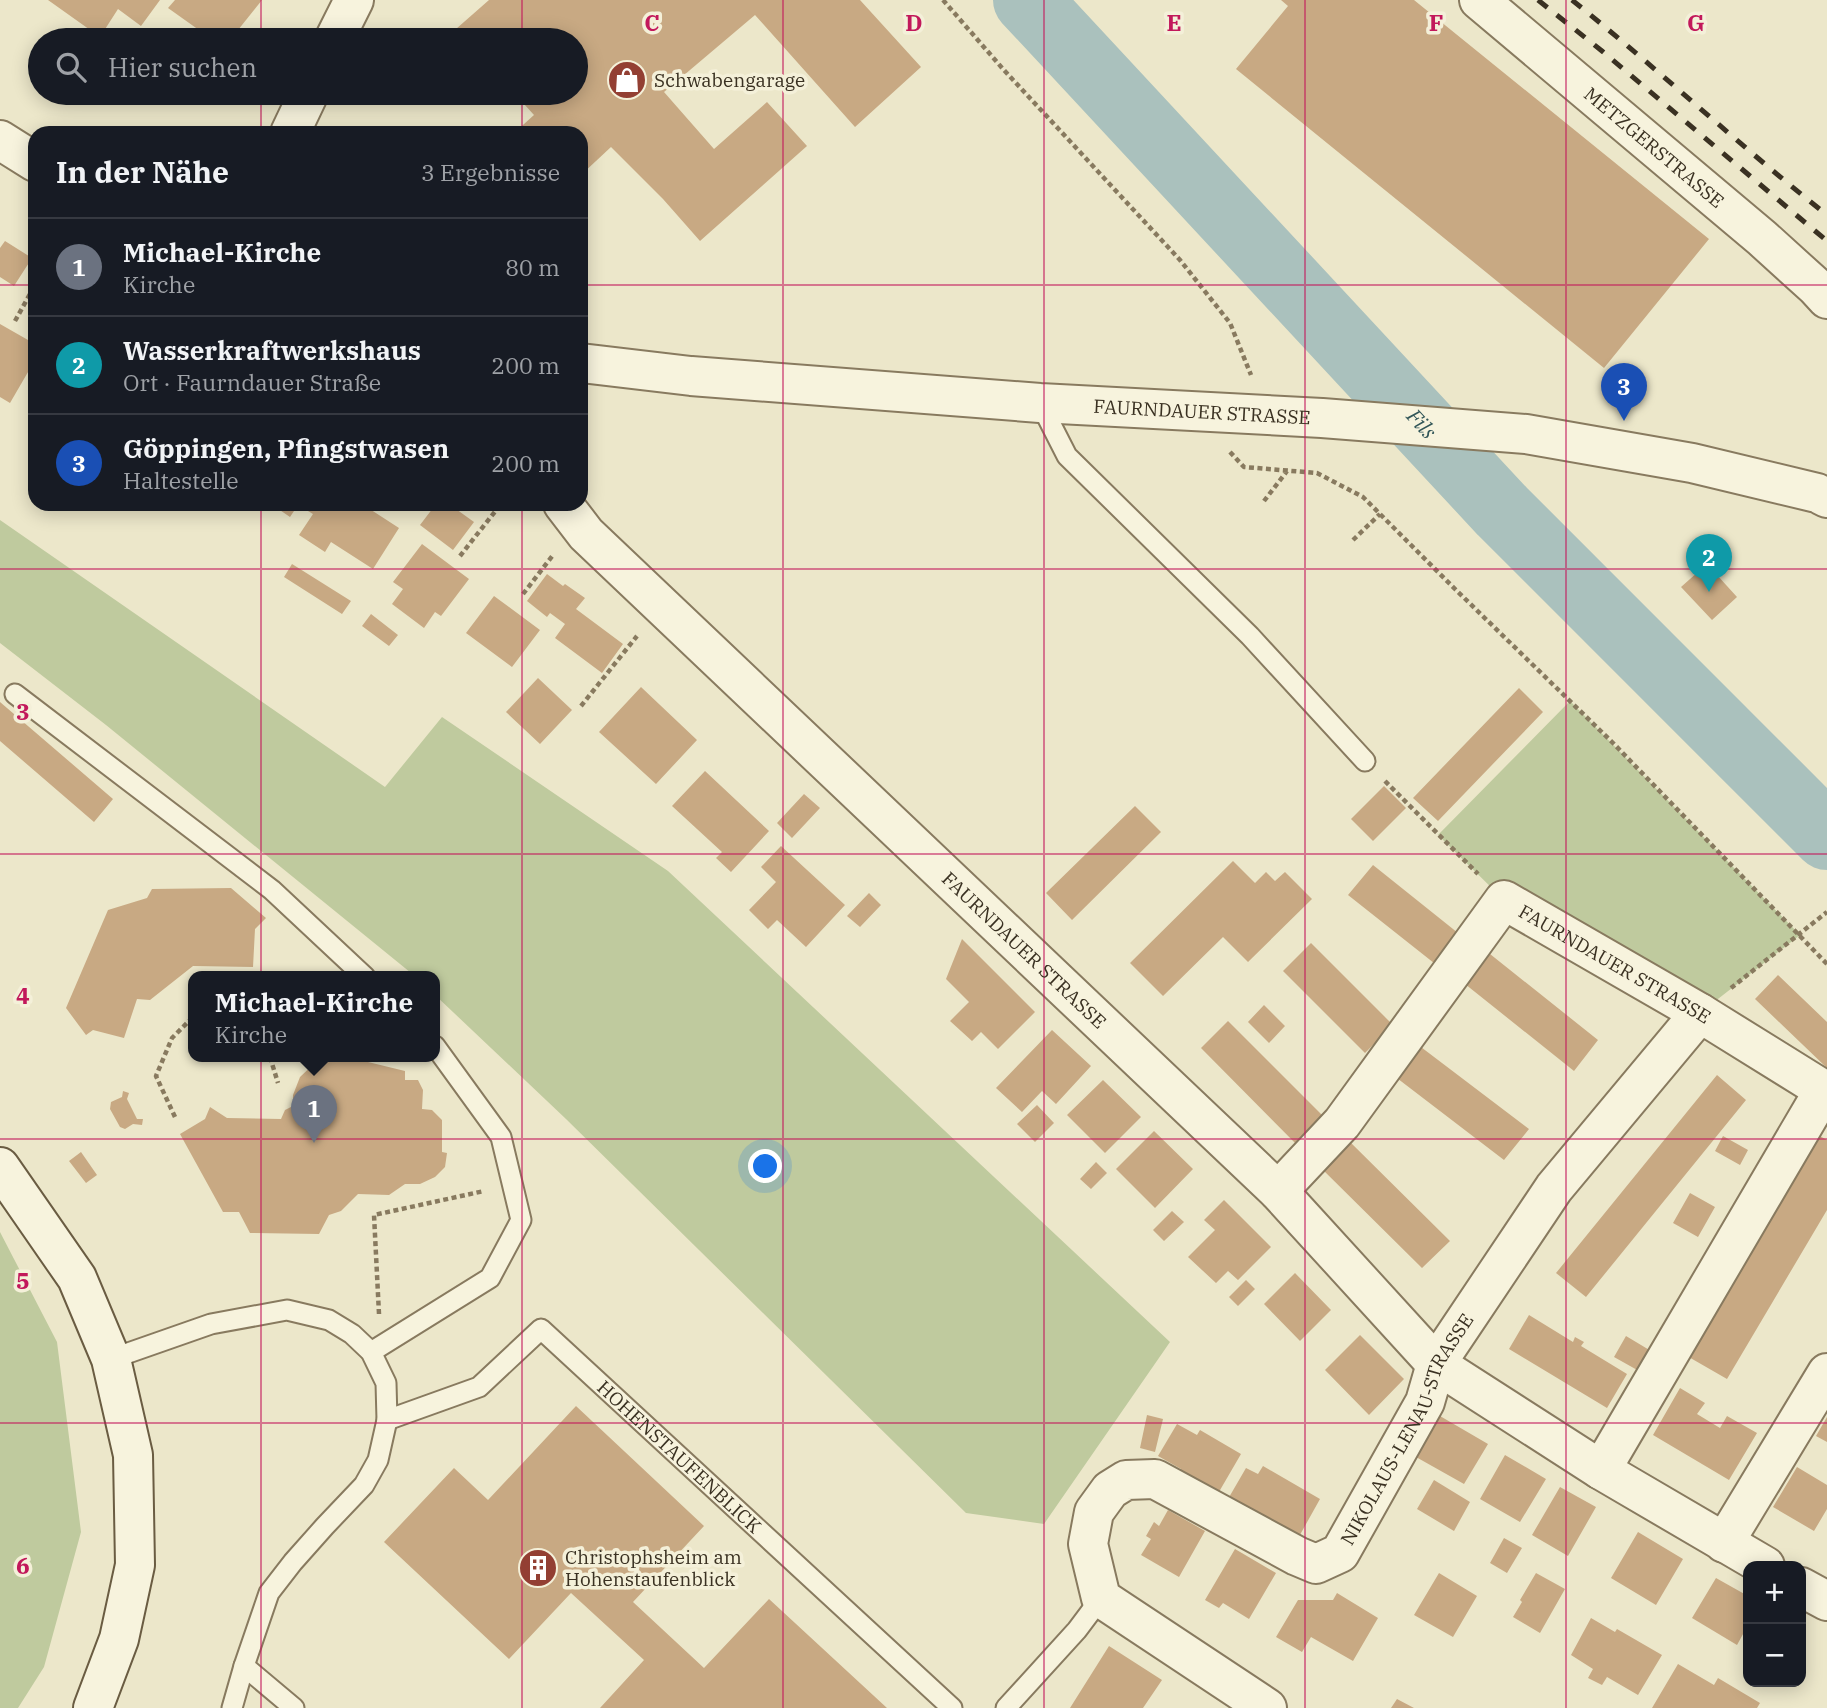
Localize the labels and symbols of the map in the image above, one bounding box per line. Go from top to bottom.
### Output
text: C [644,7,660,37]
text: D [905,7,923,37]
text: E [1166,7,1182,37]
text: F [1429,7,1443,37]
text: G [1687,7,1705,37]
shop icon: Schwabengarage [606,59,648,101]
place label: Schwabengarage [654,68,805,92]
street label: METZGERSTRASSE [1579,82,1729,213]
pin: 3 [1601,363,1647,421]
street label: FAURNDAUER STRASSE [1093,394,1311,429]
water label: Fils [1400,402,1443,445]
pin: 2 [1686,534,1732,592]
text: 3 [16,696,30,726]
street label: FAURNDAUER STRASSE [937,866,1111,1034]
street label: FAURNDAUER STRASSE [1515,899,1715,1029]
text: 4 [16,980,30,1010]
pin: 1 [291,1085,337,1143]
your location [748,1149,782,1183]
text: 5 [16,1265,30,1295]
street label: NIKOLAUS-LENAU-STRASSE [1335,1309,1478,1549]
street label: HOHENSTAUFENBLICK [592,1375,767,1539]
place label: Christophsheim am Hohenstaufenblick [565,1545,742,1591]
building icon: Christophsheim am Hohenstaufenblick [517,1547,559,1589]
text: 6 [16,1550,30,1580]

